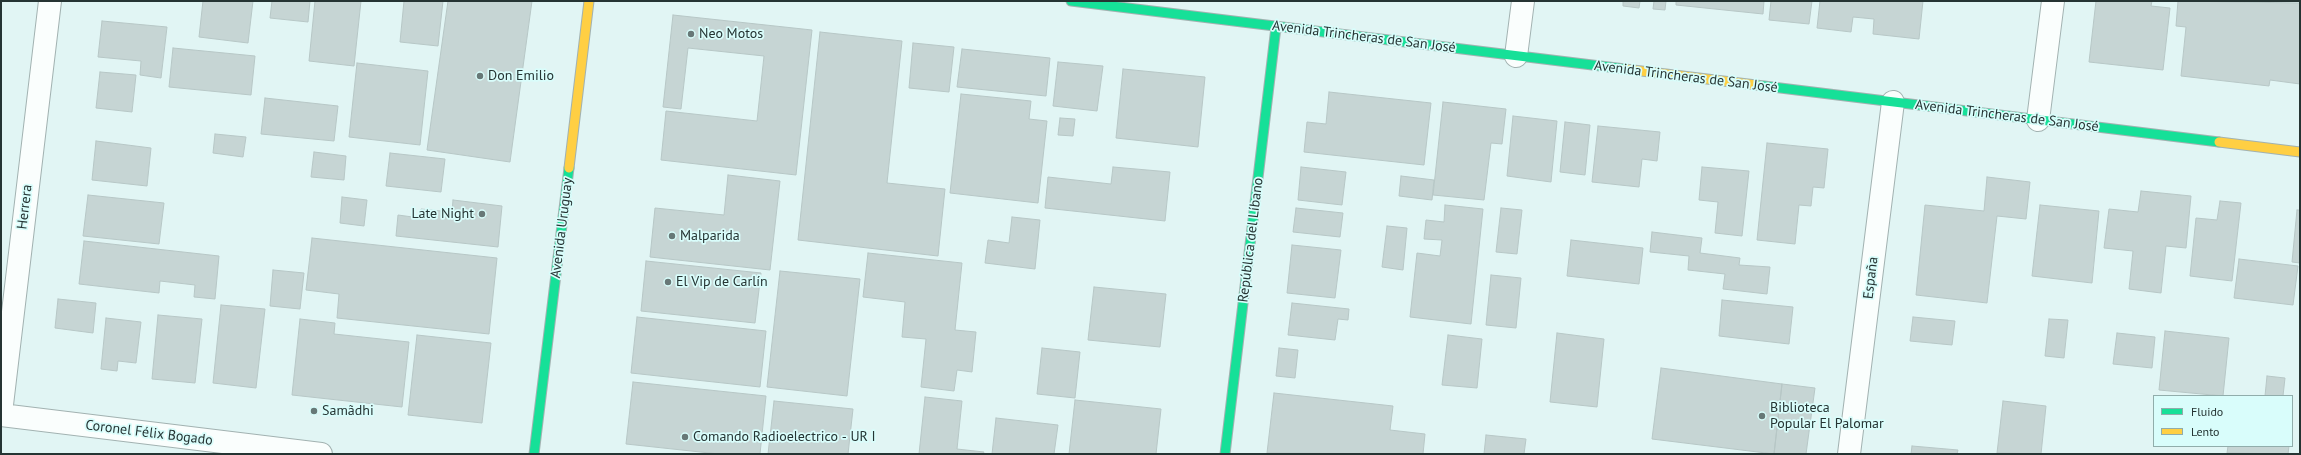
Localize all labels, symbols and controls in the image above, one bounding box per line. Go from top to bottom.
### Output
street label: Avenida Trincheras de San José [1271,17,1457,57]
place label: Neo Motos [699,26,763,42]
marker: Neo Motos [686,29,696,39]
street label: Avenida Trincheras de San José [1593,57,1779,97]
place label: Don Emilio [488,68,554,84]
marker: Don Emilio [475,71,485,81]
street label: Avenida Trincheras de San José [1914,96,2100,136]
street label: Avenida Uruguay [548,177,576,279]
street label: República del Líbano [1235,177,1267,303]
street label: Herrera [14,184,36,230]
place label: Late Night [412,206,474,222]
marker: Late Night [477,209,487,219]
place label: Malparida [680,228,740,244]
marker: Malparida [667,231,677,241]
street label: España [1860,256,1882,300]
place label: El Vip de Carlín [676,274,768,290]
marker: El Vip de Carlín [663,277,673,287]
legend [2153,395,2293,447]
place label: Biblioteca Popular El Palomar [1770,400,1884,432]
place label: Samãdhi [322,403,374,419]
text: Fluido [2191,404,2223,419]
marker: Samãdhi [309,406,319,416]
marker: Biblioteca Popular El Palomar [1757,411,1767,421]
street label: Coronel Félix Bogado [84,417,214,449]
text: Lento [2191,424,2220,439]
place label: Comando Radioelectrico - UR I [693,429,876,445]
marker: Comando Radioelectrico - UR I [680,432,690,442]

